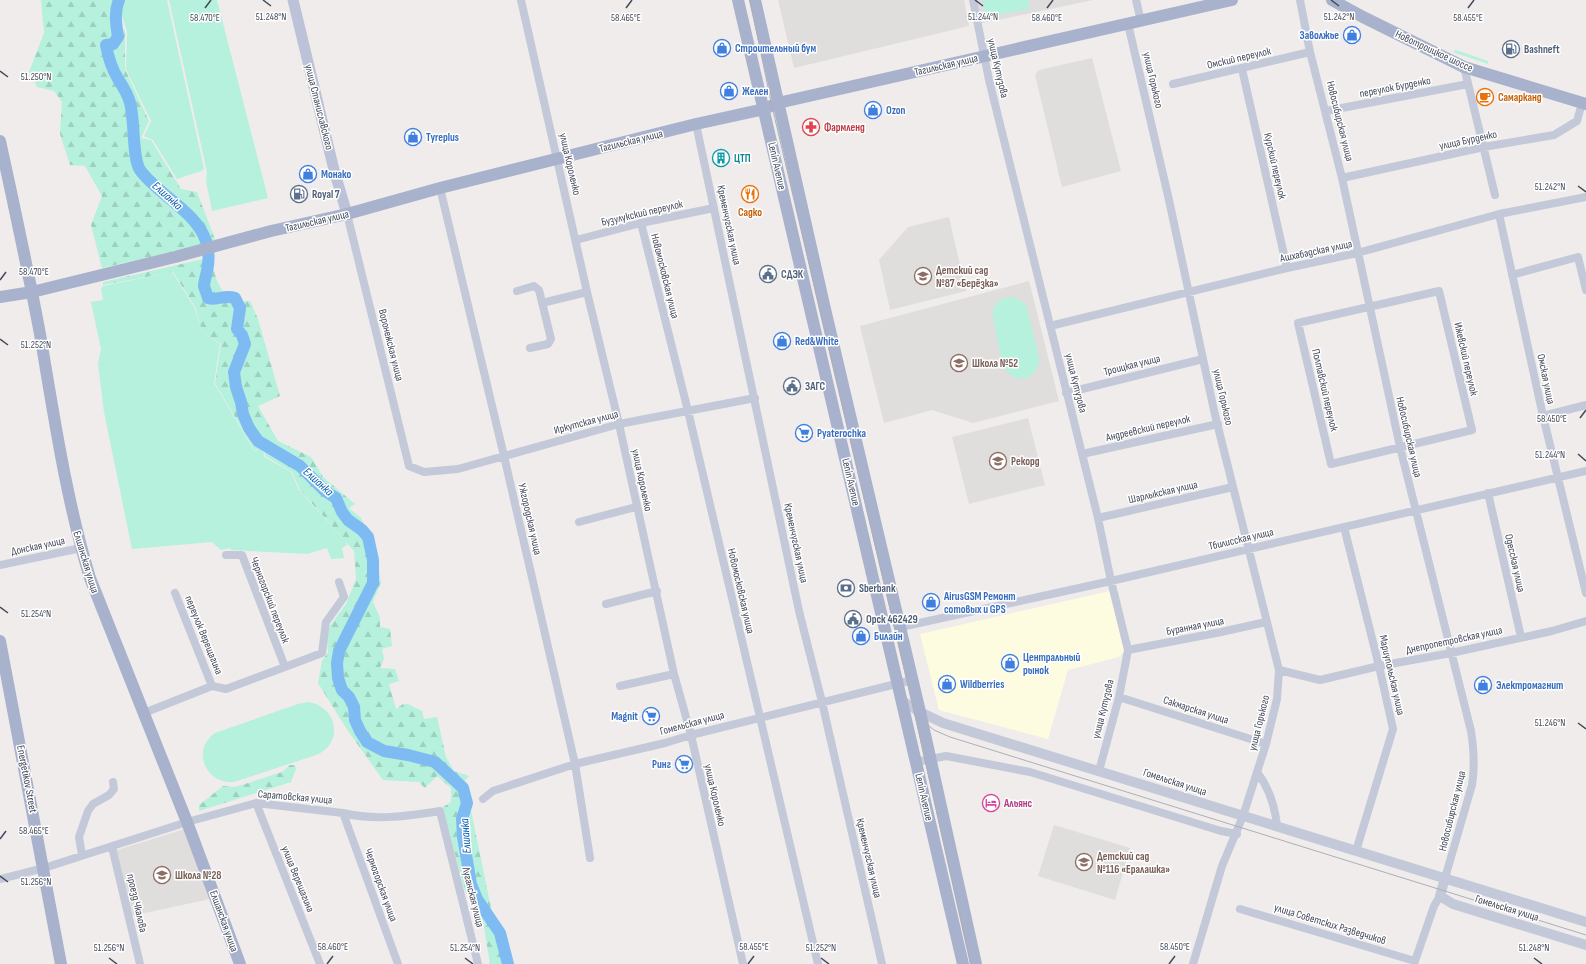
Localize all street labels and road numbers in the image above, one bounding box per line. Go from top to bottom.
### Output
street label: Новотроицкое шоссе [1393,27,1475,75]
street label: улица Кутузова [985,37,1011,99]
street label: Омский переулок [1206,44,1273,72]
street label: Тагильская улица [913,51,979,79]
street label: улица Горького [1140,51,1166,110]
street label: улица Станиславского [302,63,336,152]
street label: переулок Бурденко [1358,74,1432,100]
street label: Новосибирская улица [1324,80,1356,162]
street label: Тагильская улица [598,127,664,155]
street label: улица Бурденко [1438,127,1499,152]
street label: Курский переулок [1261,131,1289,201]
street label: улица Короленко [557,132,584,197]
street label: Lenin Avenue [765,141,789,191]
street label: Кременчугская улица [714,184,744,266]
street label: Бузулукский переулок [600,197,685,229]
street label: Тагильская улица [284,207,350,235]
street label: Новомосковская улица [648,232,682,320]
street label: Ашхабадская улица [1278,237,1353,265]
street label: Воронежская улица [376,308,406,382]
street label: Ижевский переулок [1451,321,1481,398]
street label: Полтавский переулок [1309,347,1341,433]
street label: улица Кутузова [1062,352,1090,414]
street label: Троицкая улица [1102,352,1162,378]
street label: Омская улица [1534,353,1558,405]
street label: улица Горького [1210,368,1236,427]
street label: Новосибирская улица [1393,395,1425,479]
street label: Иркутская улица [553,407,619,437]
street label: Андреевский переулок [1103,412,1192,444]
street label: улица Короленко [629,448,655,513]
street label: Lenin Avenue [839,457,863,507]
street label: Шарлыкская улица [1127,478,1199,506]
street label: Ужгородская улица [515,482,545,556]
street label: Кременчугская улица [781,502,811,584]
street label: Тбилисская улица [1207,525,1275,553]
street label: Елшанская улица [70,529,102,595]
street label: Одесская улица [1502,533,1528,593]
street label: Донская улица [10,534,66,558]
street label: Новомосковская улица [725,547,757,635]
street label: Черногорский переулок [248,555,293,646]
street label: переулок Верещагина [182,594,226,676]
street label: Буранная улица [1165,614,1225,638]
street label: Днепропетровская улица [1405,623,1503,657]
street label: Мариупольская улица [1376,634,1408,716]
street label: улица Кутузова [1089,678,1117,740]
street label: Сакмарская улица [1162,693,1230,727]
street label: улица Горького [1246,693,1272,752]
street label: Гомельская улица [658,708,726,738]
street label: Energetikov Street [14,744,40,814]
street label: улица Короленко [702,763,729,828]
street label: Гомельская улица [1142,766,1208,798]
street label: Новосибирская улица [1436,770,1468,852]
street label: Lenin Avenue [912,772,936,822]
street label: Саратовская улица [257,787,333,807]
street label: Кременчугская улица [854,817,884,899]
street label: улица Верещагина [279,844,317,914]
street label: Черногорская улица [362,847,400,923]
street label: Луганская улица [459,864,487,929]
street label: проезд Чкалова [124,873,150,933]
street label: Елшанская улица [207,889,241,953]
street label: Гомельская улица [1474,892,1540,924]
street label: улица Советских Разведчиков [1272,901,1388,947]

